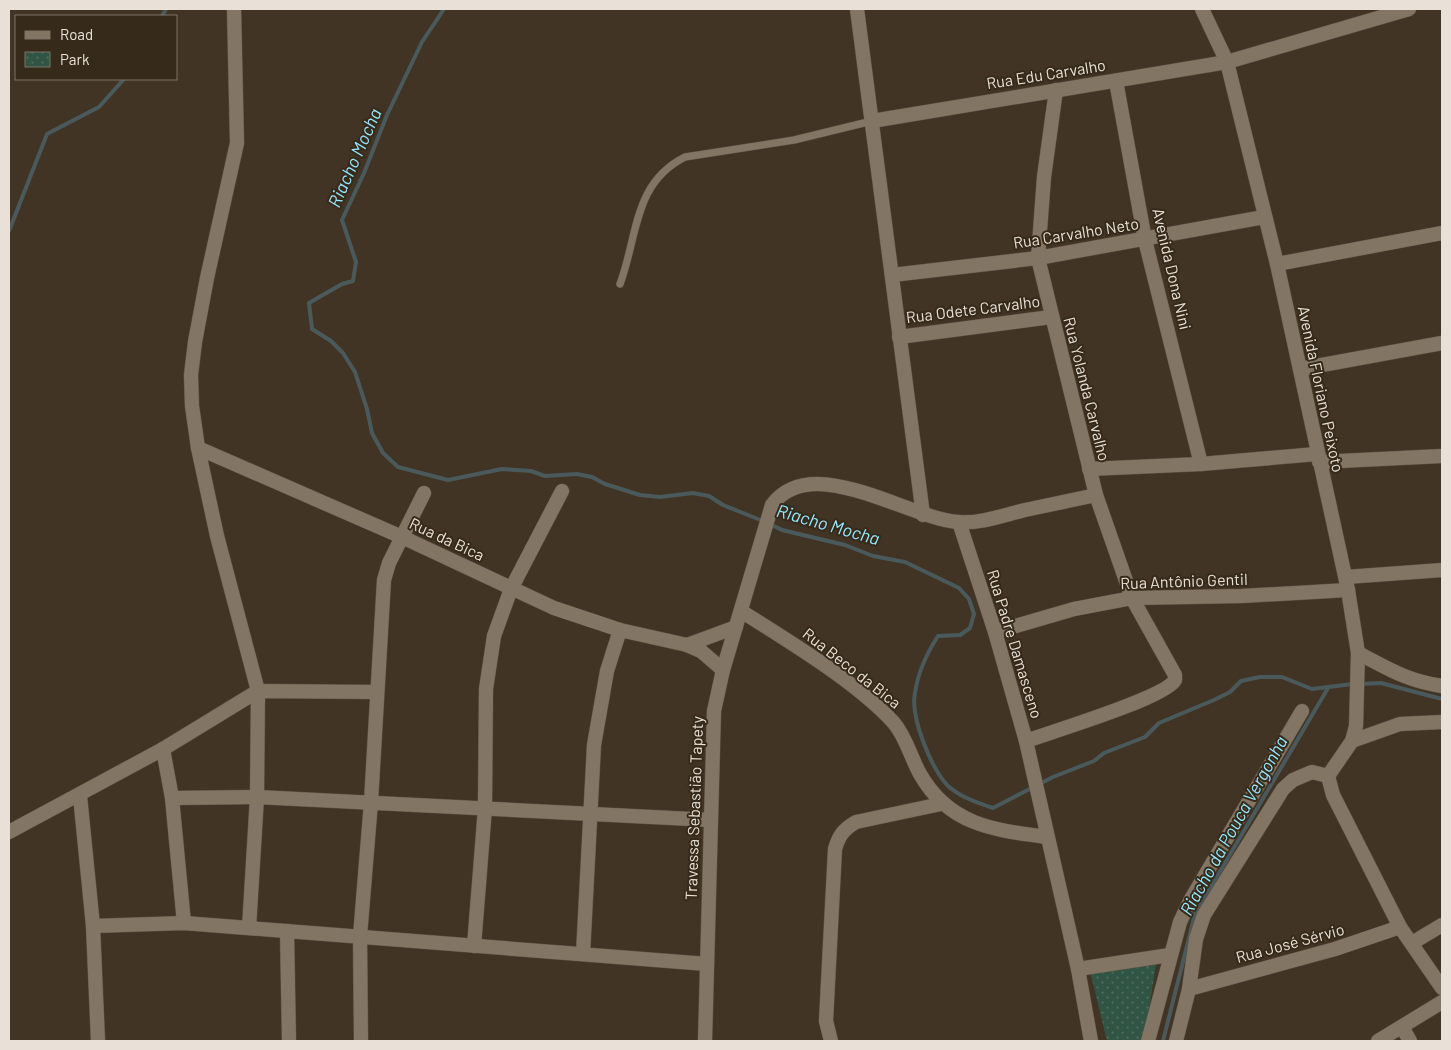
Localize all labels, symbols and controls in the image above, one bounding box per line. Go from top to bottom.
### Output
legend [15,15,178,80]
text: Road [60,25,93,43]
text: Park [60,50,90,68]
street label: Rua Edu Carvalho [985,55,1107,92]
water label: Riacho Mocha [322,105,386,211]
street label: Avenida Dona Nini [1149,206,1196,332]
street label: Rua Carvalho Neto [1012,213,1140,252]
street label: Rua Odete Carvalho [905,291,1041,326]
street label: Avenida Floriano Peixoto [1295,304,1348,474]
street label: Rua Yolanda Carvalho [1060,315,1115,463]
water label: Riacho Mocha [774,499,882,549]
street label: Rua da Bica [407,513,488,564]
street label: Rua Padre Damasceno [984,567,1047,721]
street label: Rua Antônio Gentil [1120,569,1248,592]
street label: Rua Beco da Bica [799,623,905,712]
street label: Travessa Sebastião Tapety [681,715,706,900]
water label: Riacho da Pouca Vergonha [1175,732,1292,919]
street label: Rua José Sérvio [1233,919,1346,966]

